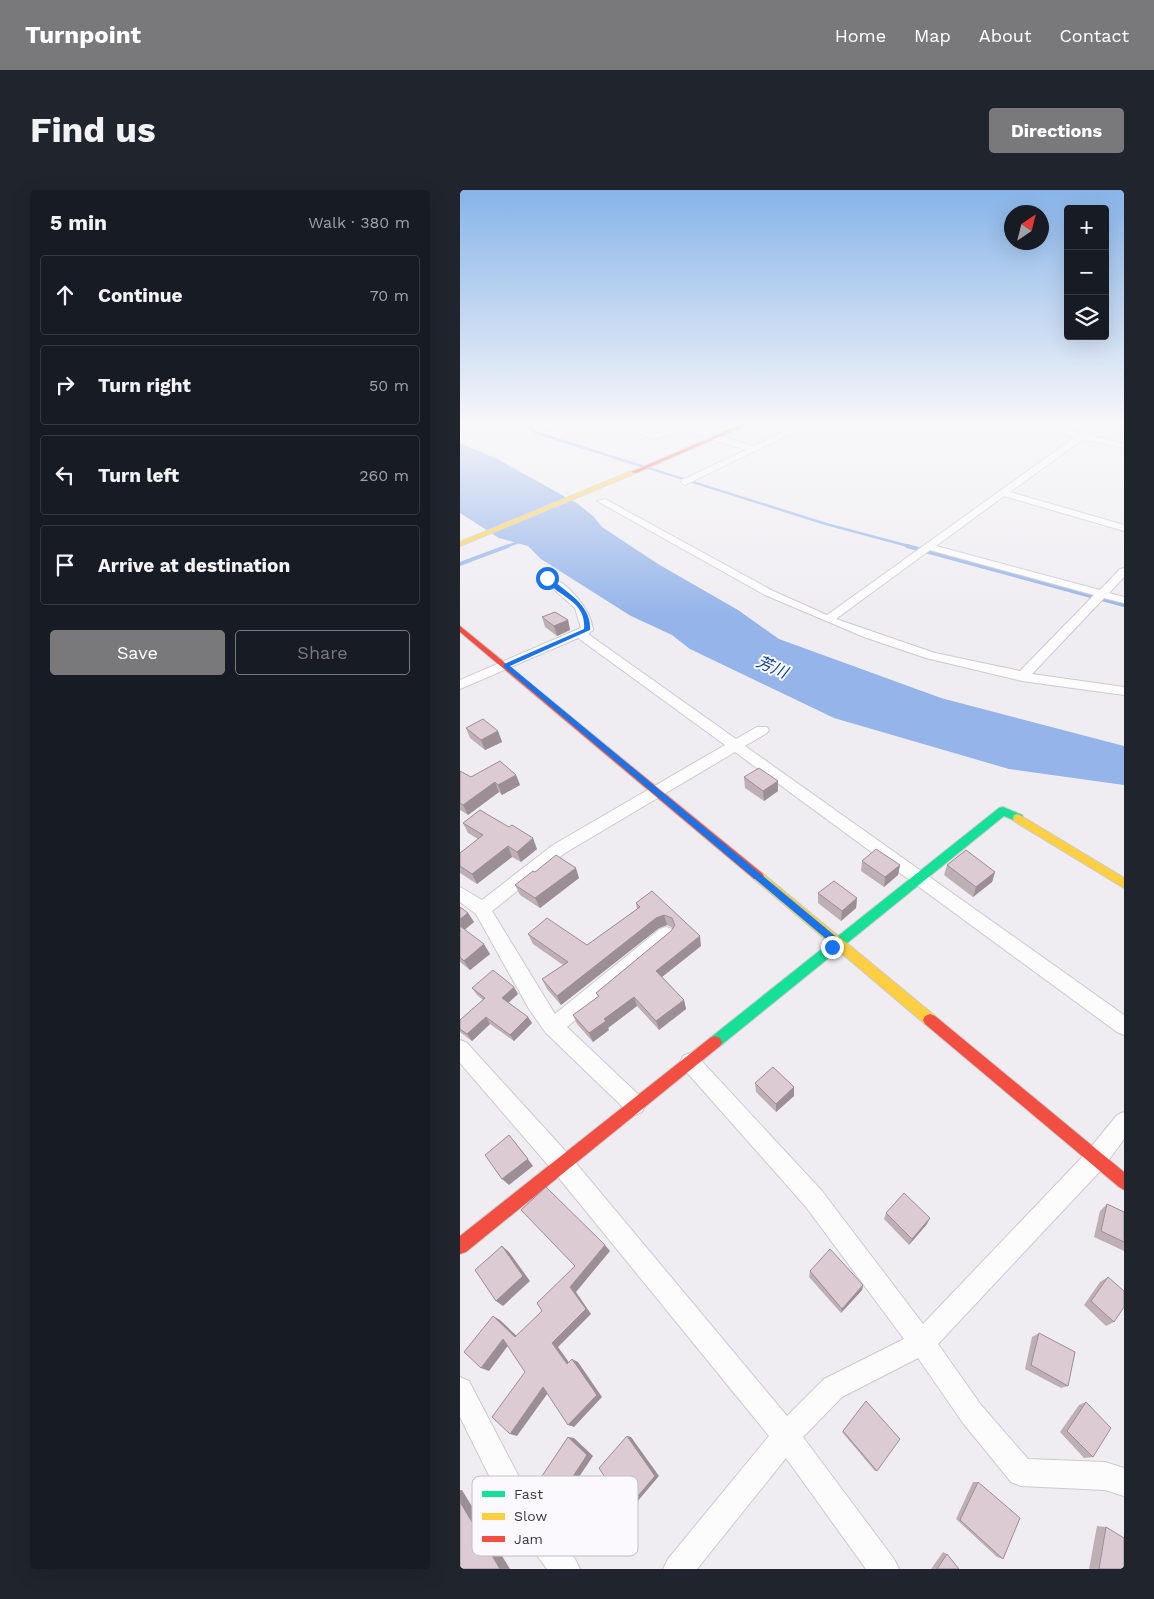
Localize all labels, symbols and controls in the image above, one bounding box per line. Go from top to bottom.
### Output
text: Turnpoint [25,21,141,49]
text: Home [835,25,886,46]
text: Map [914,25,951,46]
text: About [979,25,1031,46]
text: Contact [1059,25,1129,46]
button: Directions [989,108,1124,153]
text: Find us [30,109,156,151]
north arrow [1004,205,1049,250]
map controls [1064,205,1109,340]
button: + [1064,205,1109,250]
text: 5 min [50,210,107,235]
text: Walk · 380 m [308,213,410,232]
button: − [1064,250,1109,295]
icon: ahead [51,281,79,309]
text: Continue [98,284,182,307]
text: 70 m [370,286,409,305]
button: layers [1064,295,1109,340]
icon: right [51,371,79,399]
text: Turn right [98,374,191,397]
text: 50 m [369,376,409,395]
icon: left [51,461,79,489]
text: Turn left [98,464,179,487]
text: 260 m [359,466,409,485]
icon: arrive [51,551,79,579]
text: Arrive at destination [98,554,290,577]
route start [536,567,559,590]
button: Save [50,630,225,675]
button: Share [235,630,410,675]
water label: 芳川 [754,652,792,683]
route end [821,936,844,959]
legend [472,1476,638,1556]
text: Fast [514,1486,543,1502]
text: Slow [514,1508,547,1524]
text: Jam [514,1531,543,1547]

